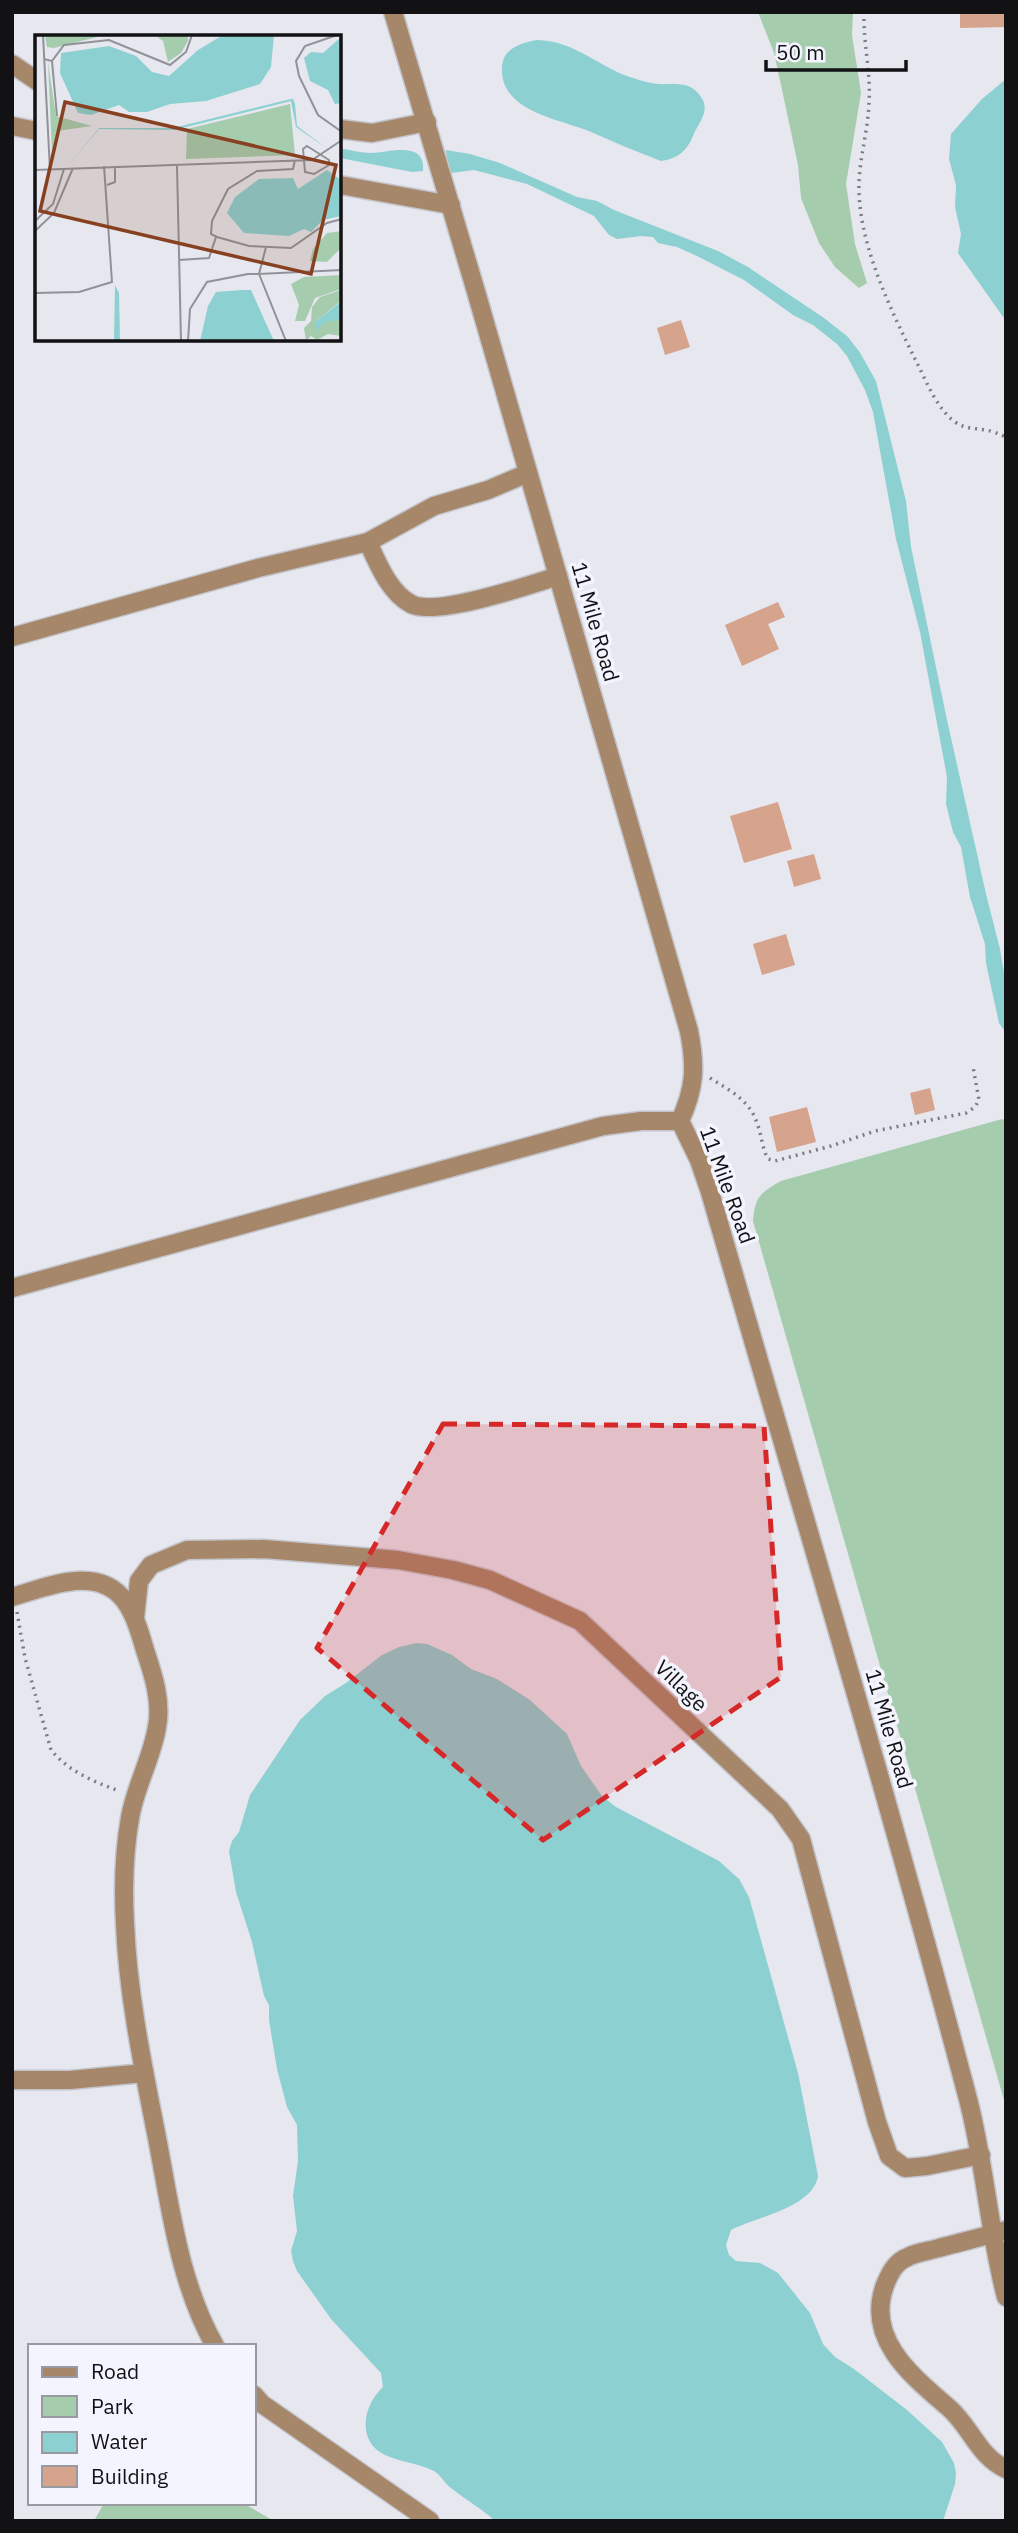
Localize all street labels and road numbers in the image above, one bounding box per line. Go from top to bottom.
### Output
street label: 11 Mile Road [566,559,626,685]
street label: 11 Mile Road [694,1122,762,1247]
street label: Village [649,1653,714,1717]
street label: 11 Mile Road [860,1666,920,1792]

